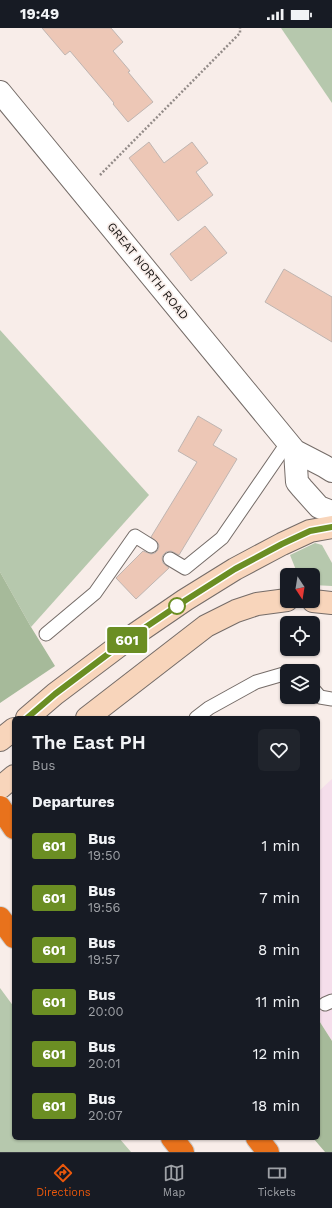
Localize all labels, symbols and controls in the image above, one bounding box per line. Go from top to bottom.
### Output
text: 19:49 [20,5,59,23]
street label: GREAT NORTH ROAD [104,220,192,322]
north arrow [280,568,320,608]
map controls [280,568,320,704]
unlabelled marker [168,597,186,615]
button: locate [280,616,320,656]
line badge: 601 [104,627,150,653]
text: 601 [115,632,139,648]
button: layers [280,664,320,704]
button: heart [258,729,300,771]
text: The East PH [32,731,146,754]
text: Bus [32,758,55,773]
text: Departures [32,793,115,811]
text: Bus [88,830,116,848]
text: 1 min [261,837,300,855]
text: 601 [42,838,66,854]
text: 19:50 [88,848,121,863]
text: Bus [88,882,116,900]
text: 7 min [259,889,300,907]
text: 601 [42,890,66,906]
text: 19:56 [88,900,120,915]
text: Bus [88,934,116,952]
text: 8 min [258,941,300,959]
text: 601 [42,942,66,958]
text: 19:57 [88,952,120,967]
text: Bus [88,986,116,1004]
text: 11 min [256,993,300,1011]
text: 601 [42,994,66,1010]
text: 20:00 [88,1004,124,1019]
text: Bus [88,1038,116,1056]
text: 12 min [253,1045,300,1063]
text: 601 [42,1046,66,1062]
text: 20:01 [88,1056,121,1071]
text: Bus [88,1090,116,1108]
text: 18 min [252,1097,300,1115]
text: 601 [42,1098,66,1114]
text: 20:07 [88,1108,123,1123]
tab: Directions [36,1162,91,1199]
tab: Map [163,1162,185,1199]
tab: Tickets [258,1162,296,1199]

